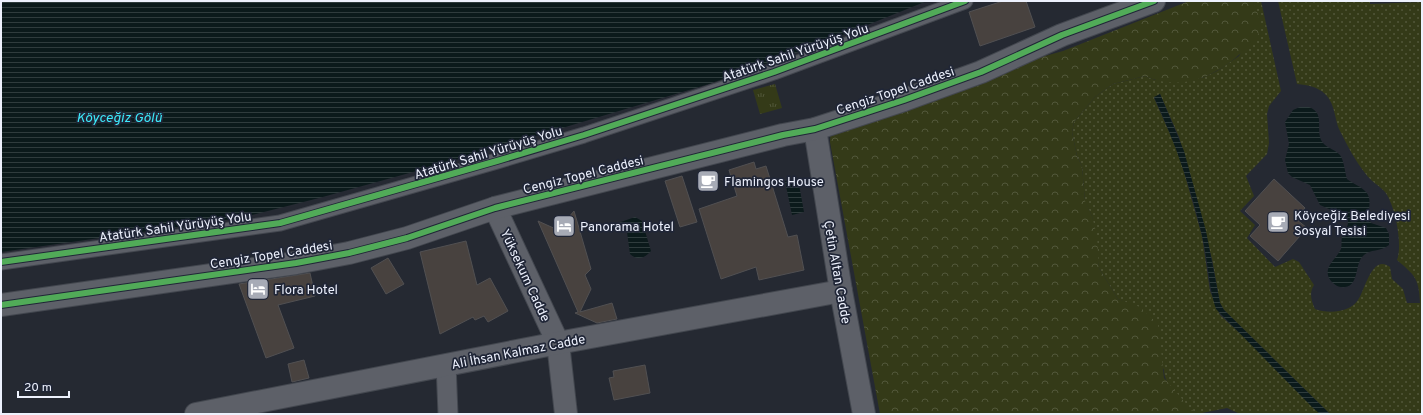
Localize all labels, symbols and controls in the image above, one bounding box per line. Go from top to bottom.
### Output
street label: Atatürk Sahil Yürüyüş Yolu [720,21,871,87]
street label: Cengiz Topel Caddesi [835,64,957,120]
water label: Köyceğiz Gölü [76,110,162,127]
street label: Atatürk Sahil Yürüyüş Yolu [413,124,565,184]
street label: Cengiz Topel Caddesi [522,153,645,199]
cafe icon: Flamingos House [695,168,721,194]
place label: Flamingos House [724,175,824,191]
street label: Atatürk Sahil Yürüyüş Yolu [98,209,253,247]
cafe icon: Köyceğiz Belediyesi Sosyal Tesisi [1265,209,1291,235]
place label: Köyceğiz Belediyesi Sosyal Tesisi [1294,209,1410,240]
hotel icon: Panorama Hotel [551,213,577,239]
street label: Çetin Altan Cadde [819,219,853,325]
place label: Panorama Hotel [580,220,674,236]
street label: Yüksekum Cadde [496,227,553,325]
street label: Cengiz Topel Caddesi [209,238,334,274]
hotel icon: Flora Hotel [245,276,271,302]
place label: Flora Hotel [274,283,338,299]
street label: Ali İhsan Kalmaz Cadde [450,330,587,374]
scale bar [18,373,69,399]
text: 20 m [24,380,52,396]

